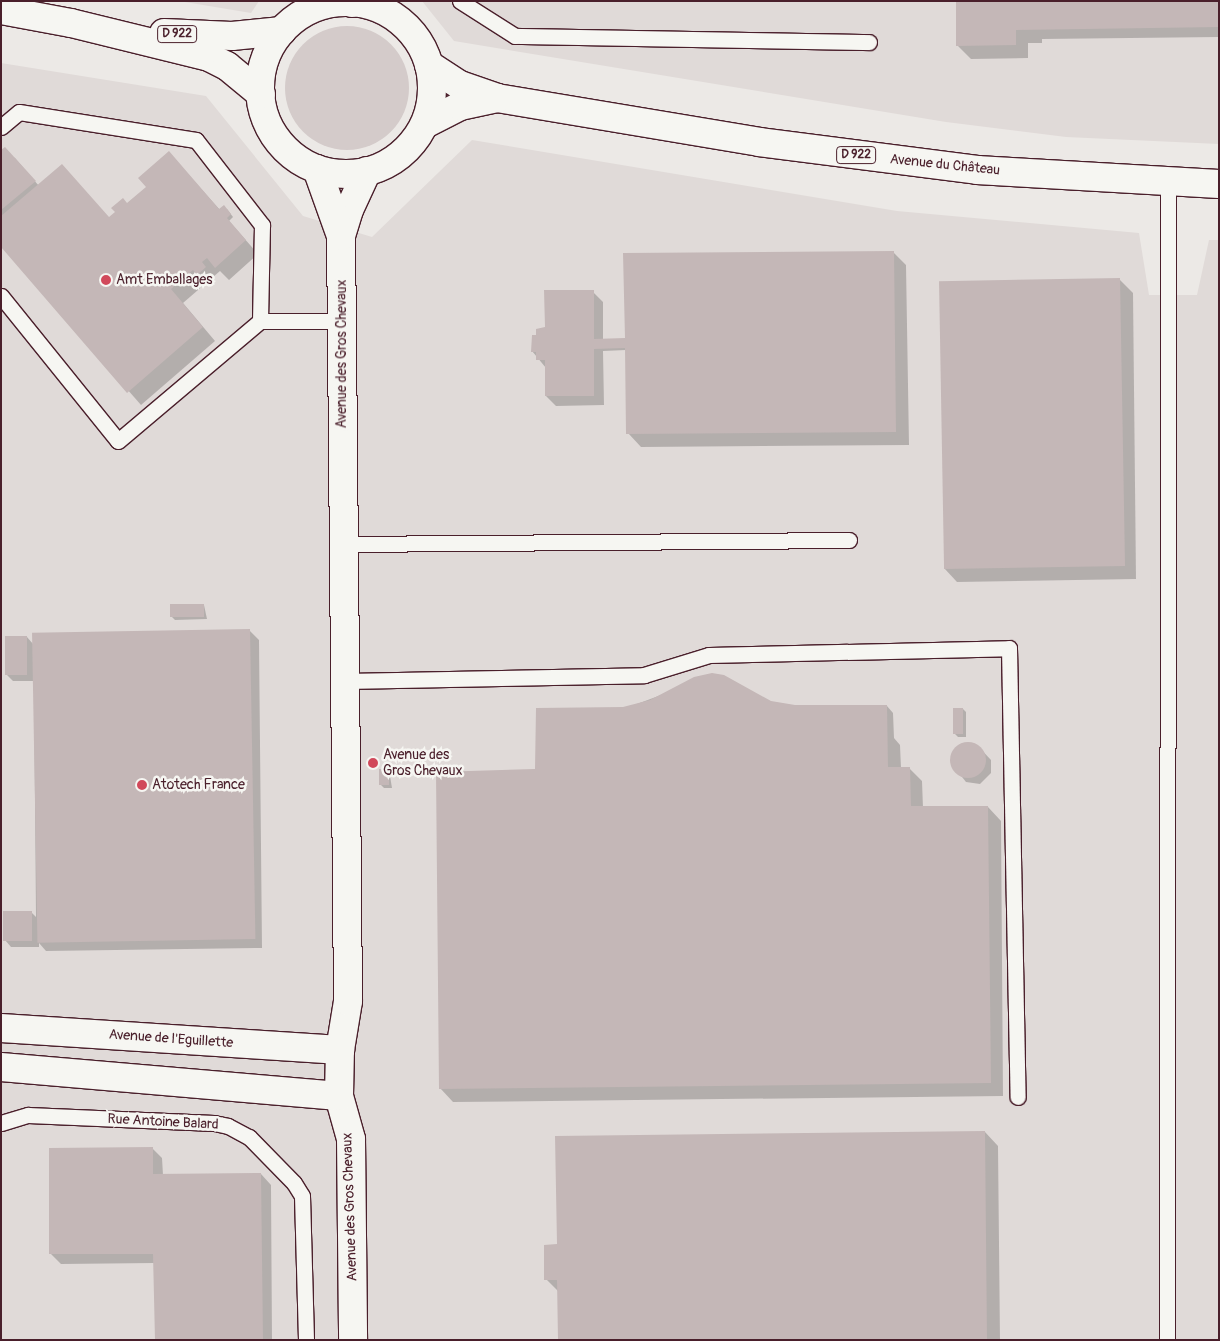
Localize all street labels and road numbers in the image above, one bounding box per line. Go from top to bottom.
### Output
road number: D 922 [157,24,197,44]
road number: D 922 [836,146,876,164]
street label: Avenue du Château [889,151,1001,179]
street label: Avenue des Gros Chevaux [334,280,350,428]
street label: Avenue de l'Eguillette [108,1026,234,1052]
street label: Rue Antoine Balard [107,1111,219,1133]
street label: Avenue des Gros Chevaux [339,1132,361,1282]

